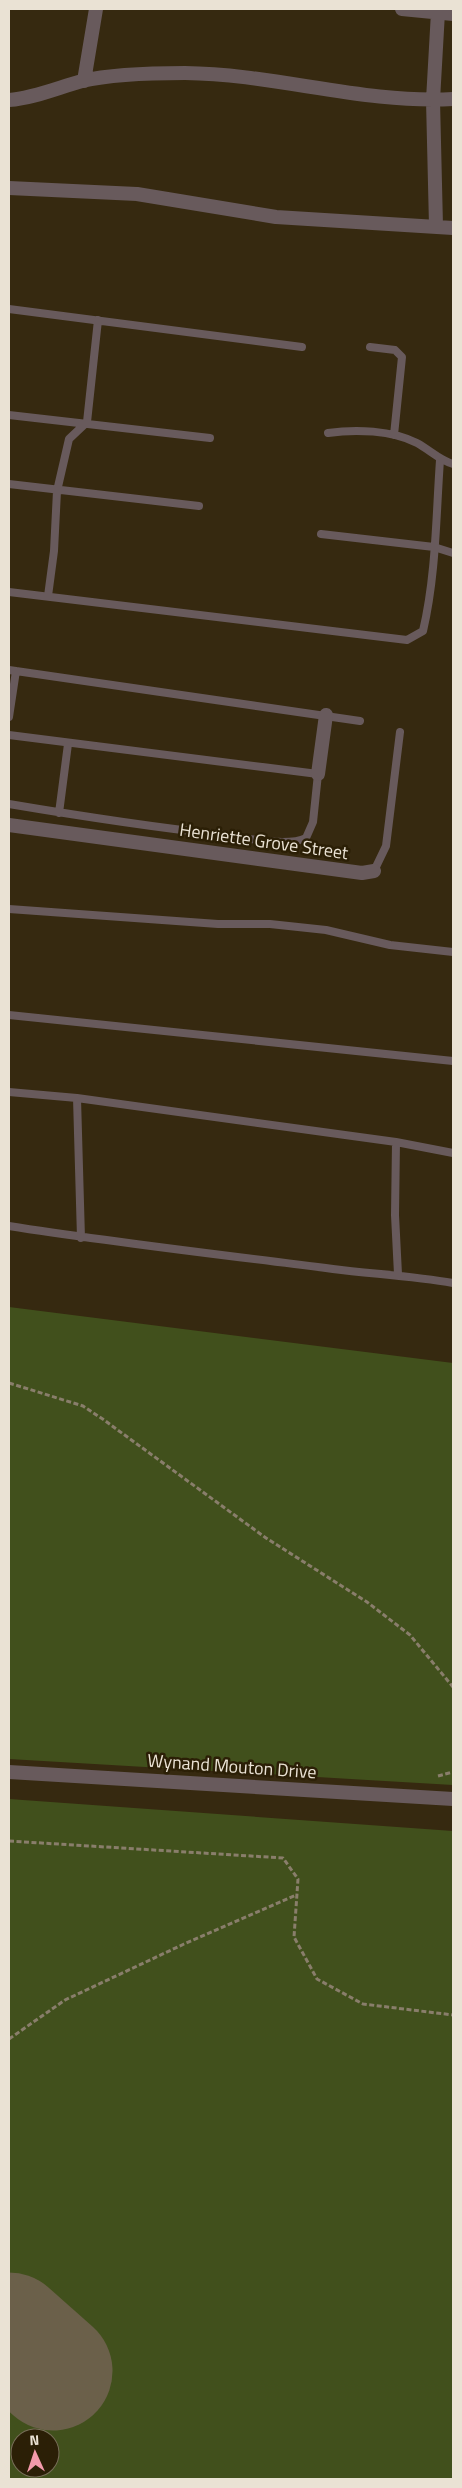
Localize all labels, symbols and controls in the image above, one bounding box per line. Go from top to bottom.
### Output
street label: Henriette Grove Street [178,816,351,866]
street label: Wynand Mouton Drive [147,1747,317,1785]
north arrow [10,2428,60,2478]
text: N [29,2429,40,2450]

